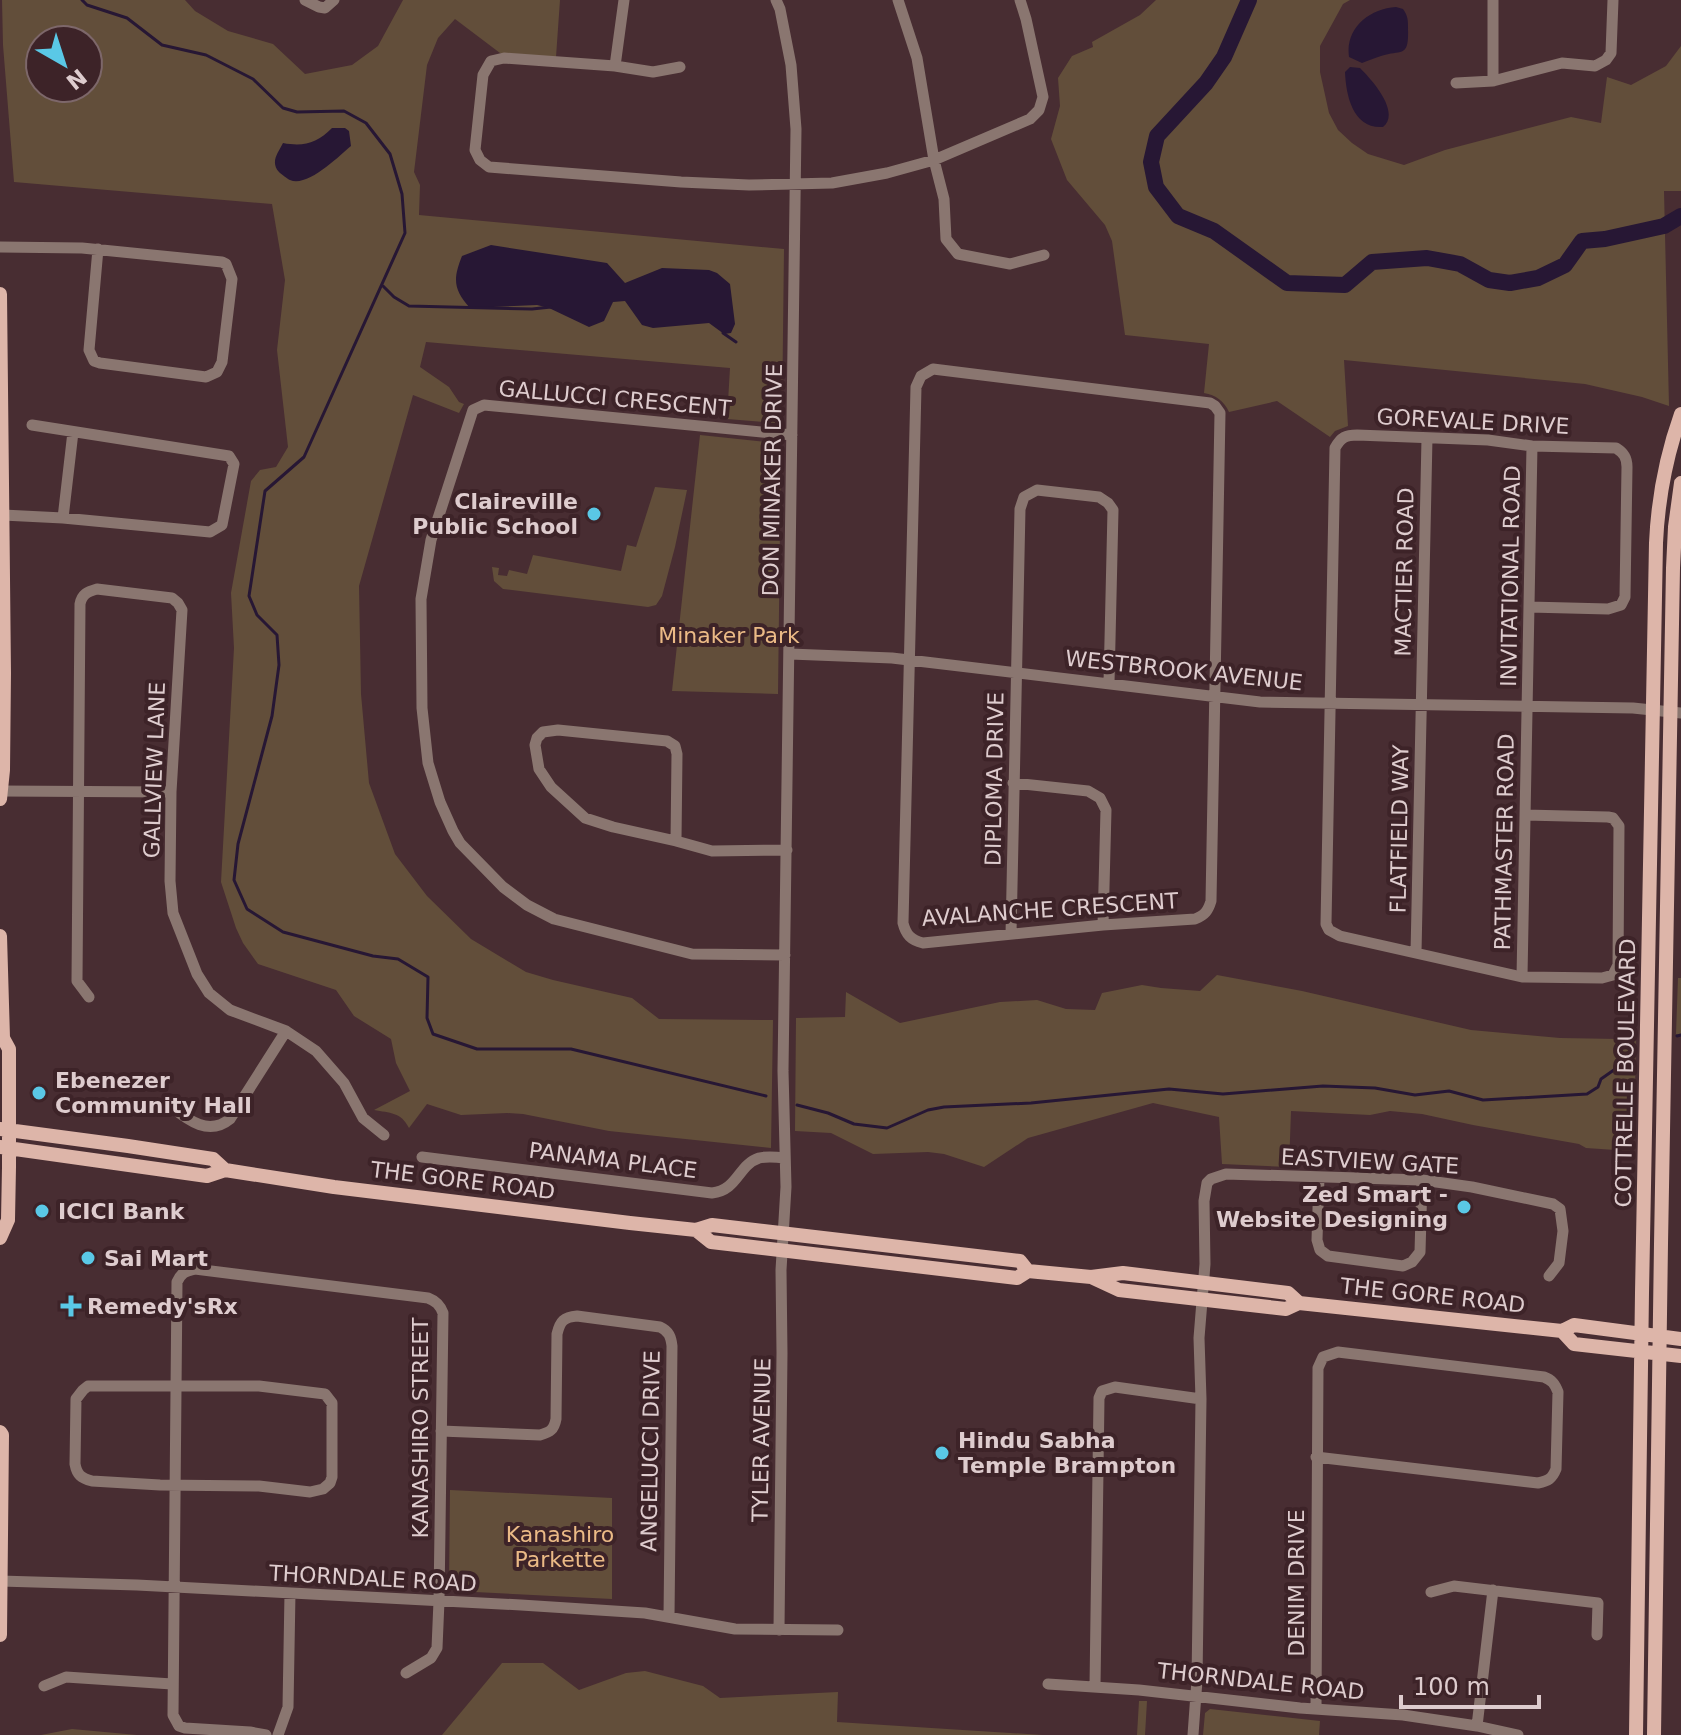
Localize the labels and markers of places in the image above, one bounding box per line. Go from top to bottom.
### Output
place label: Claireville Public School [412,489,578,539]
marker: Claireville Public School [585,505,603,523]
place label: Ebenezer Community Hall [55,1068,252,1118]
marker: Ebenezer Community Hall [30,1084,48,1102]
place label: Zed Smart - Website Designing [1216,1182,1448,1232]
marker: Zed Smart - Website Designing [1455,1198,1473,1216]
place label: ICICI Bank [58,1199,186,1224]
marker: ICICI Bank [33,1202,51,1220]
place label: Sai Mart [104,1246,208,1271]
marker: Sai Mart [79,1249,97,1267]
place label: Remedy'sRx [87,1294,238,1319]
marker: Remedy'sRx [62,1297,80,1315]
place label: Hindu Sabha Temple Brampton [958,1428,1176,1478]
marker: Hindu Sabha Temple Brampton [933,1444,951,1462]

